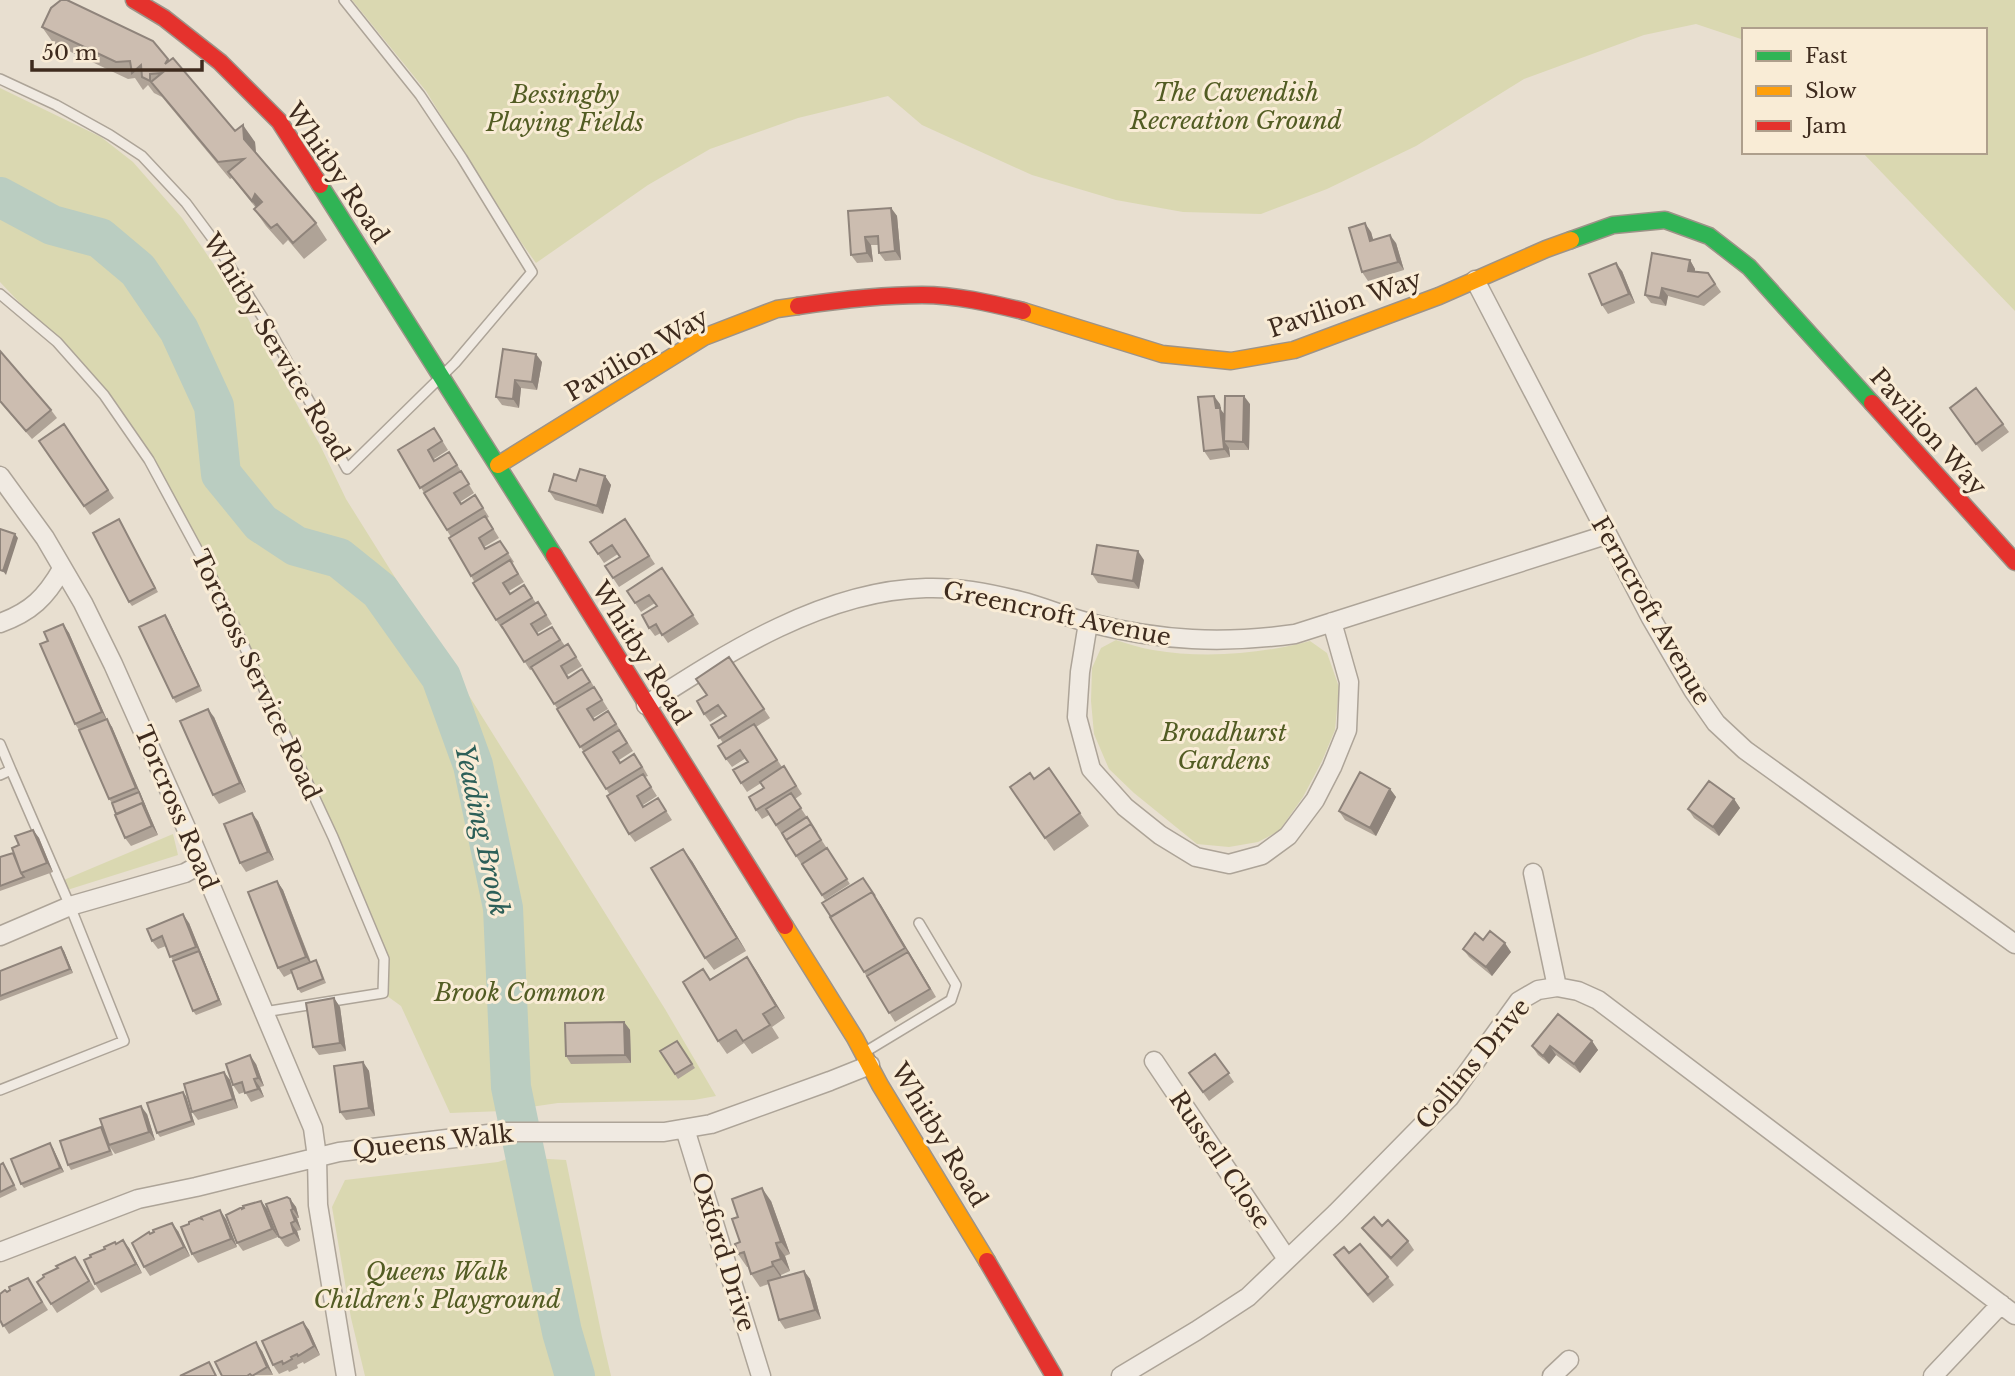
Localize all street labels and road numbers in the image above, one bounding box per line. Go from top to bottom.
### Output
street label: Whitby Road [279,96,395,248]
street label: Whitby Service Road [197,227,356,466]
street label: Pavilion Way [1264,264,1426,343]
street label: Pavilion Way [560,302,714,407]
street label: Pavilion Way [1864,362,1993,501]
street label: Ferncroft Avenue [1586,511,1717,710]
street label: Torcross Service Road [186,545,327,805]
street label: Whitby Road [585,575,697,730]
street label: Greencroft Avenue [941,575,1174,652]
street label: Torcross Road [129,721,224,894]
street label: Collins Drive [1410,992,1536,1135]
street label: Whitby Road [884,1057,994,1212]
street label: Russell Close [1164,1085,1277,1234]
street label: Queens Walk [351,1119,515,1164]
street label: Oxford Drive [685,1169,761,1335]

